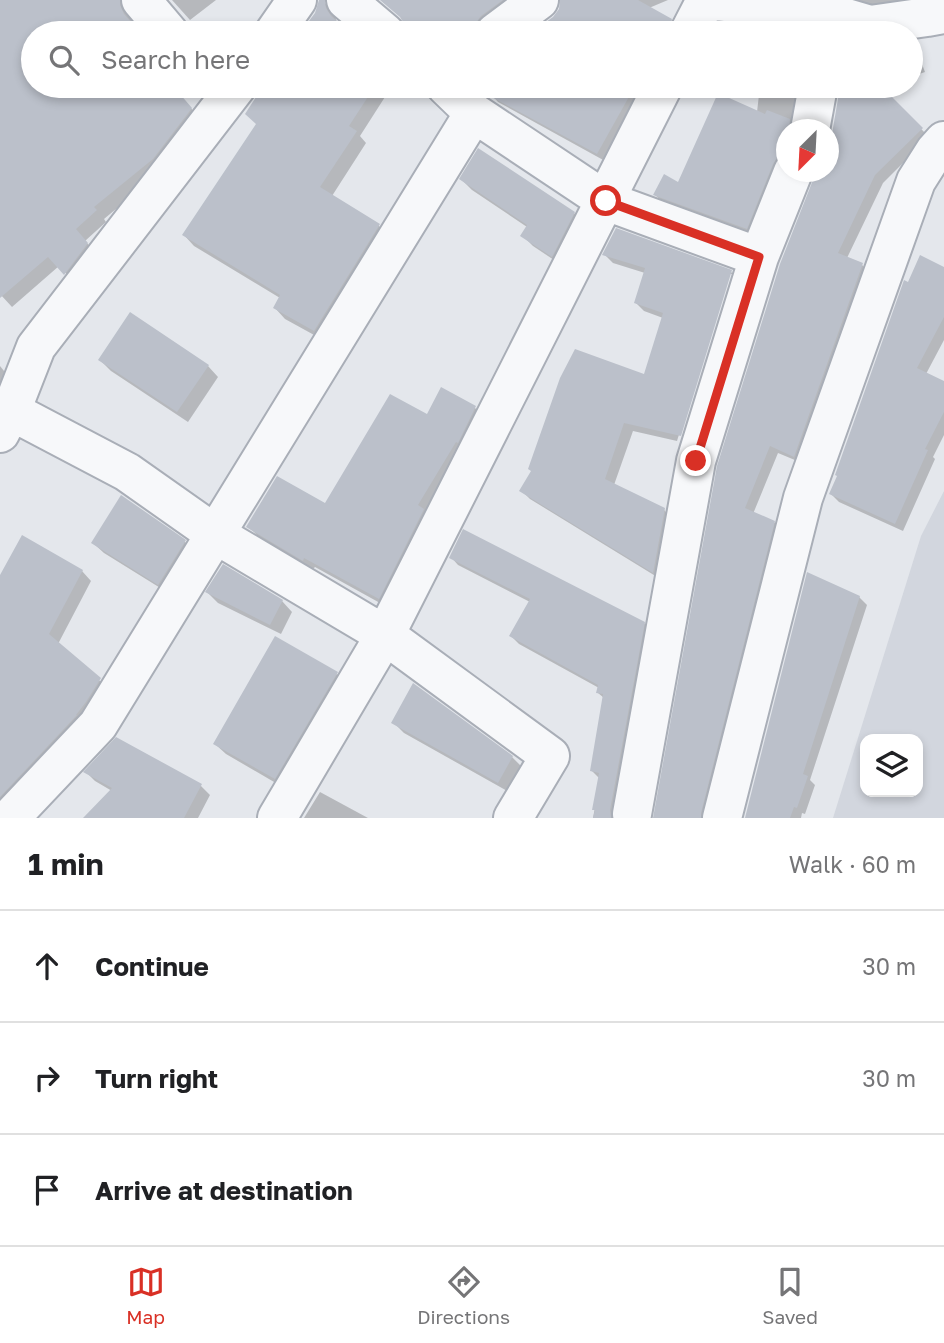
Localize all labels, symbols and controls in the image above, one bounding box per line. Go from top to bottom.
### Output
search box [21,21,923,98]
icon: search [45,41,83,79]
text: Search here [101,44,250,75]
north arrow [776,119,839,182]
route start [590,185,621,216]
route end [680,445,711,476]
map controls [860,734,923,797]
button: layers [860,734,923,797]
text: 1 min [28,846,104,882]
text: Walk · 60 m [789,850,916,878]
icon: ahead [28,947,66,985]
text: Continue [95,951,209,982]
text: 30 m [862,952,916,980]
icon: right [28,1059,66,1097]
text: Turn right [95,1063,218,1094]
text: 30 m [862,1064,916,1092]
icon: arrive [28,1171,66,1209]
text: Arrive at destination [95,1175,353,1206]
tab: Map [126,1263,165,1328]
tab: Directions [417,1263,510,1328]
tab: Saved [762,1263,818,1328]

